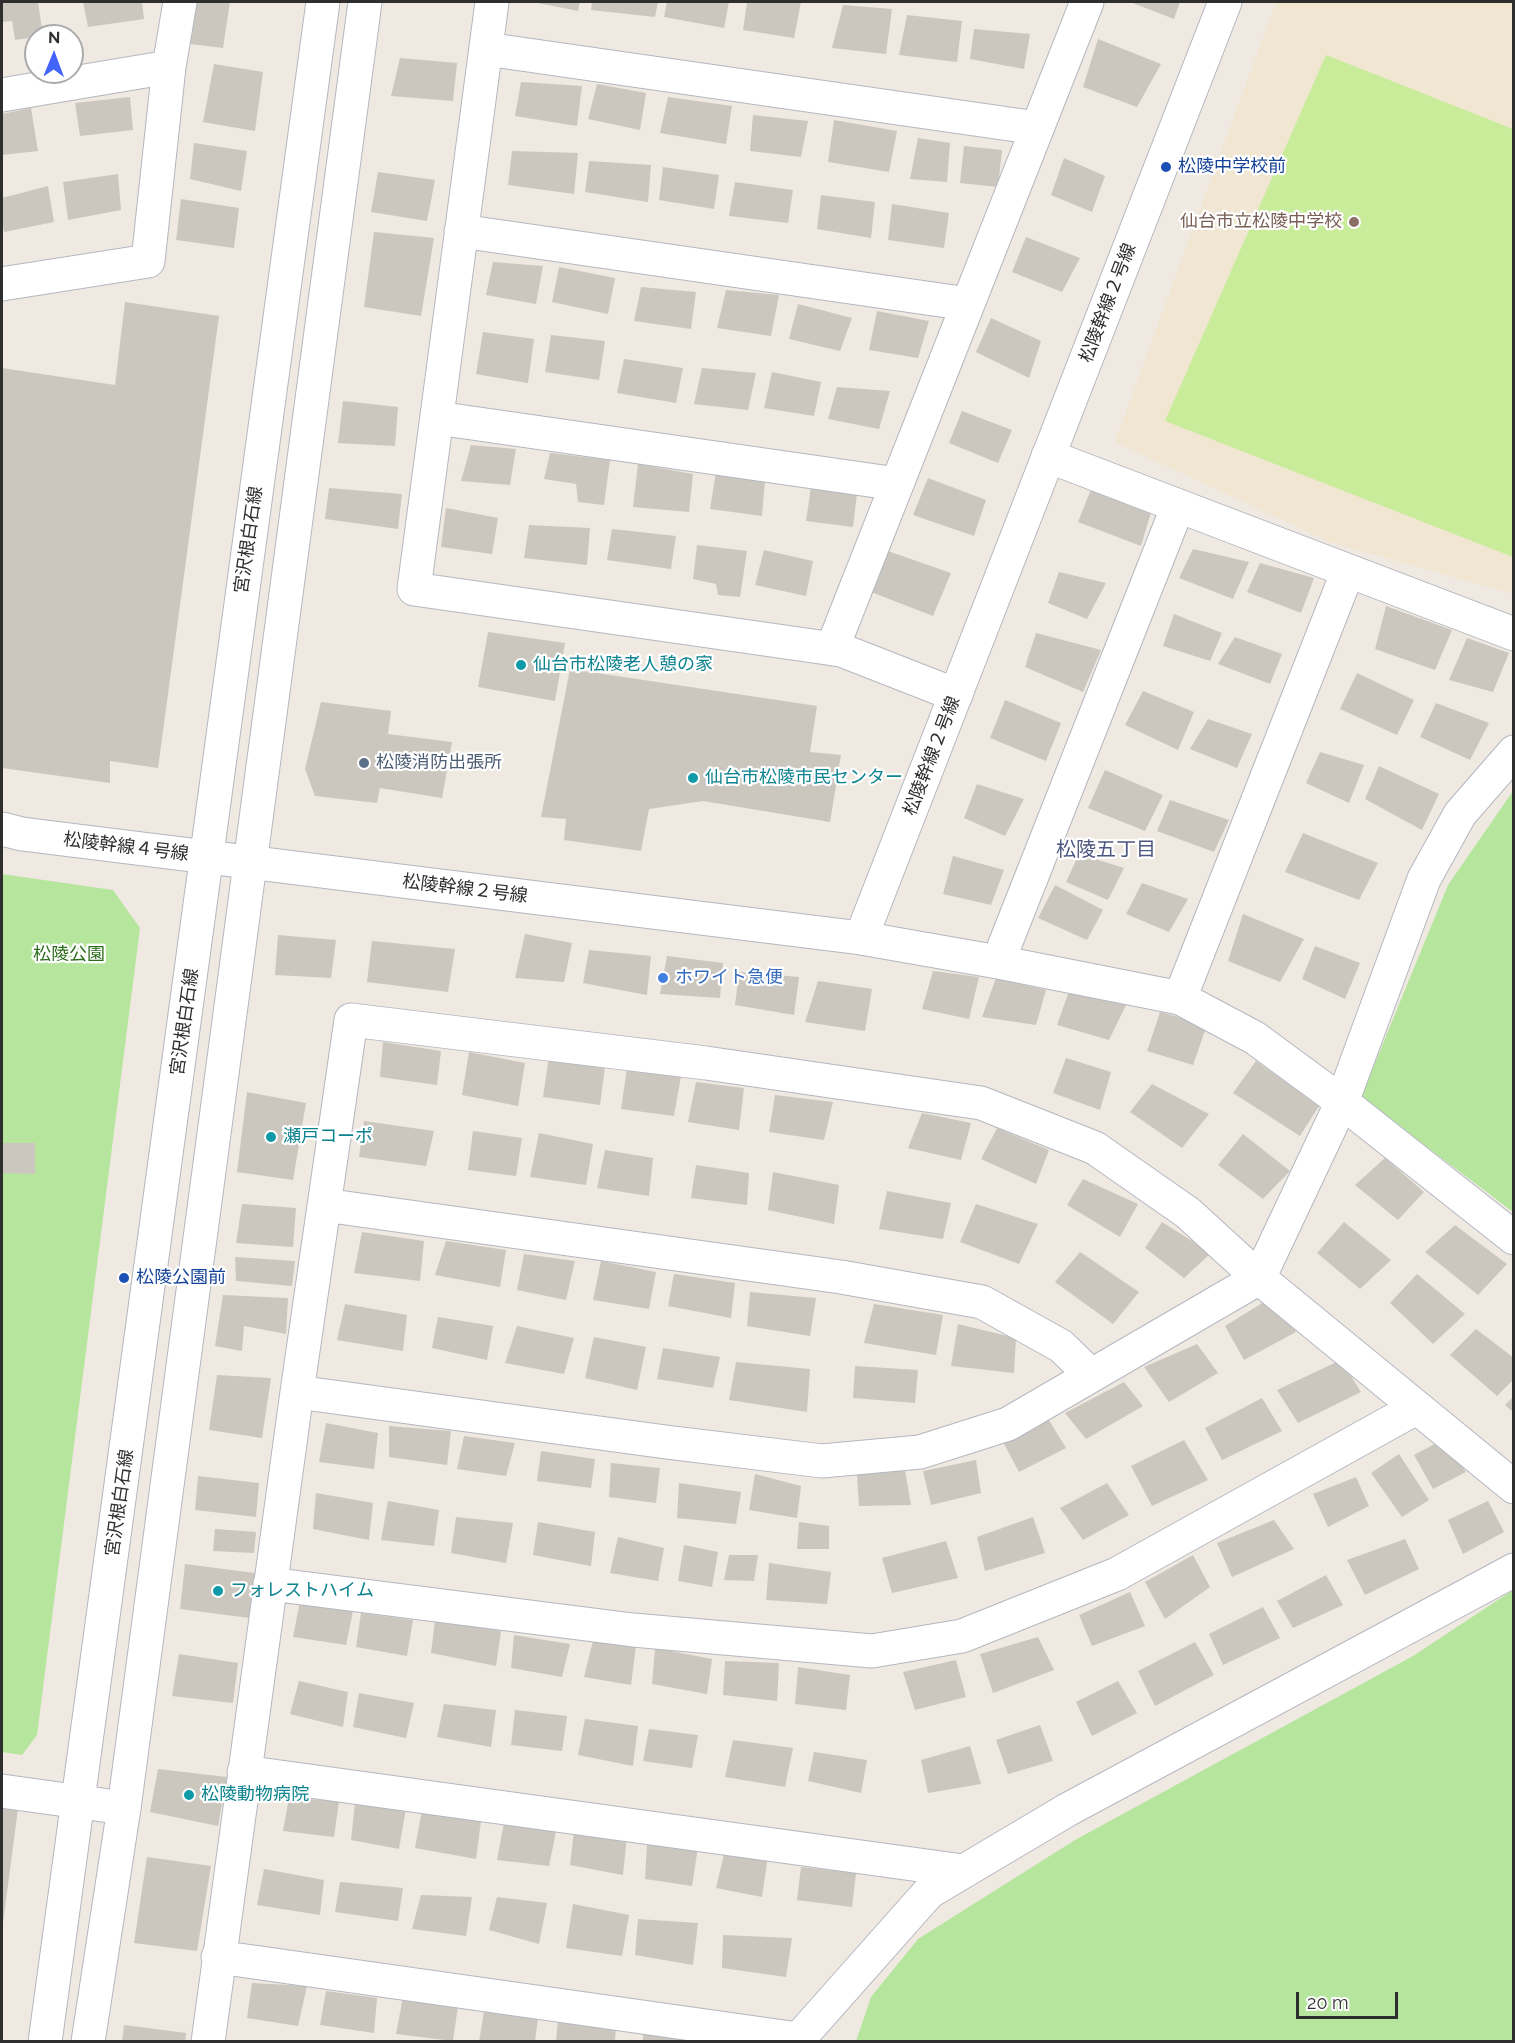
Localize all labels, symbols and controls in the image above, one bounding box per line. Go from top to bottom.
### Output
north arrow [24,24,84,84]
text: N [48,28,61,47]
place label: 松陵中学校前 [1178,156,1286,178]
marker: 松陵中学校前 [1159,160,1173,174]
place label: 仙台市立松陵中学校 [1180,211,1342,233]
marker: 仙台市立松陵中学校 [1347,215,1361,229]
street label: 松陵幹線２号線 [1075,240,1141,366]
street label: 宮沢根白石線 [231,485,267,595]
place label: 仙台市松陵老人憩の家 [533,654,713,676]
marker: 仙台市松陵老人憩の家 [514,658,528,672]
street label: 松陵幹線２号線 [899,693,965,819]
place label: 松陵消防出張所 [376,752,502,774]
marker: 松陵消防出張所 [357,756,371,770]
place label: 仙台市松陵市民センター [705,767,903,789]
marker: 仙台市松陵市民センター [686,771,700,785]
street label: 松陵幹線４号線 [62,829,190,865]
district label: 松陵五丁目 [1056,838,1156,862]
street label: 松陵幹線２号線 [401,871,529,907]
park label: 松陵公園 [33,944,105,966]
street label: 宮沢根白石線 [167,967,203,1077]
place label: ホワイト急便 [675,967,783,989]
marker: ホワイト急便 [656,971,670,985]
place label: 瀬戸コーポ [283,1126,373,1148]
marker: 瀬戸コーポ [264,1130,278,1144]
place label: 松陵公園前 [136,1267,226,1289]
marker: 松陵公園前 [117,1271,131,1285]
street label: 宮沢根白石線 [102,1448,138,1558]
place label: フォレストハイム [230,1580,374,1602]
marker: フォレストハイム [211,1584,225,1598]
place label: 松陵動物病院 [201,1784,309,1806]
marker: 松陵動物病院 [182,1788,196,1802]
scale bar [1299,1980,1401,2018]
text: 20 m [1307,1992,1349,2013]

